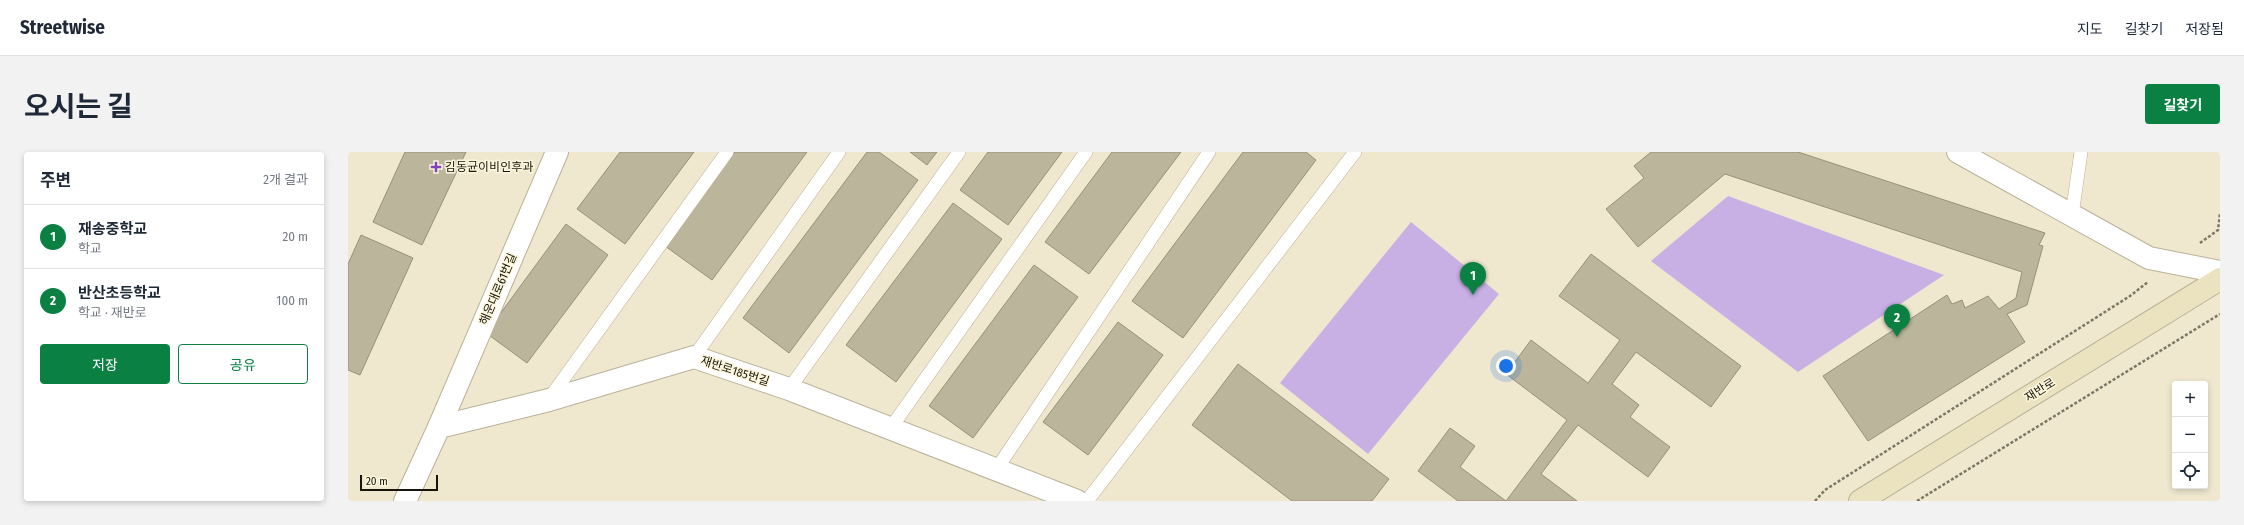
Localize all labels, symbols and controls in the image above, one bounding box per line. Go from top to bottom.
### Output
text: Streetwise [20,16,105,39]
text: 지도 [2077,21,2103,38]
text: 길찾기 [2125,21,2163,38]
text: 저장됨 [2185,21,2224,38]
button: 길찾기 [2145,84,2220,124]
text: 오시는 길 [24,90,133,123]
place label: 김동균이비인후과 [445,160,533,174]
marker: 김동균이비인후과 [430,161,442,173]
text: 주변 [40,170,71,191]
text: 2개 결과 [263,172,308,187]
text: 재송중학교 [78,220,147,238]
text: 1 [50,229,56,244]
text: 20 m [282,229,308,244]
text: 학교 [78,241,102,256]
street label: 해운대로61번길 [477,251,519,327]
pin: 1 [1460,262,1486,295]
text: 반산초등학교 [78,284,161,302]
text: 2 [50,293,56,308]
text: 100 m [276,293,308,308]
pin: 2 [1884,304,1910,337]
text: 학교 · 재반로 [78,305,147,320]
button: 저장 [40,344,170,384]
button: 공유 [178,344,308,384]
street label: 재반로185번길 [699,353,771,389]
your location [1496,356,1516,376]
street label: 재반로 [2022,375,2058,405]
map controls [2172,381,2208,489]
button: + [2172,381,2208,417]
button: − [2172,417,2208,453]
button: locate [2172,453,2208,489]
scale bar [360,473,438,492]
text: 20 m [366,475,388,488]

